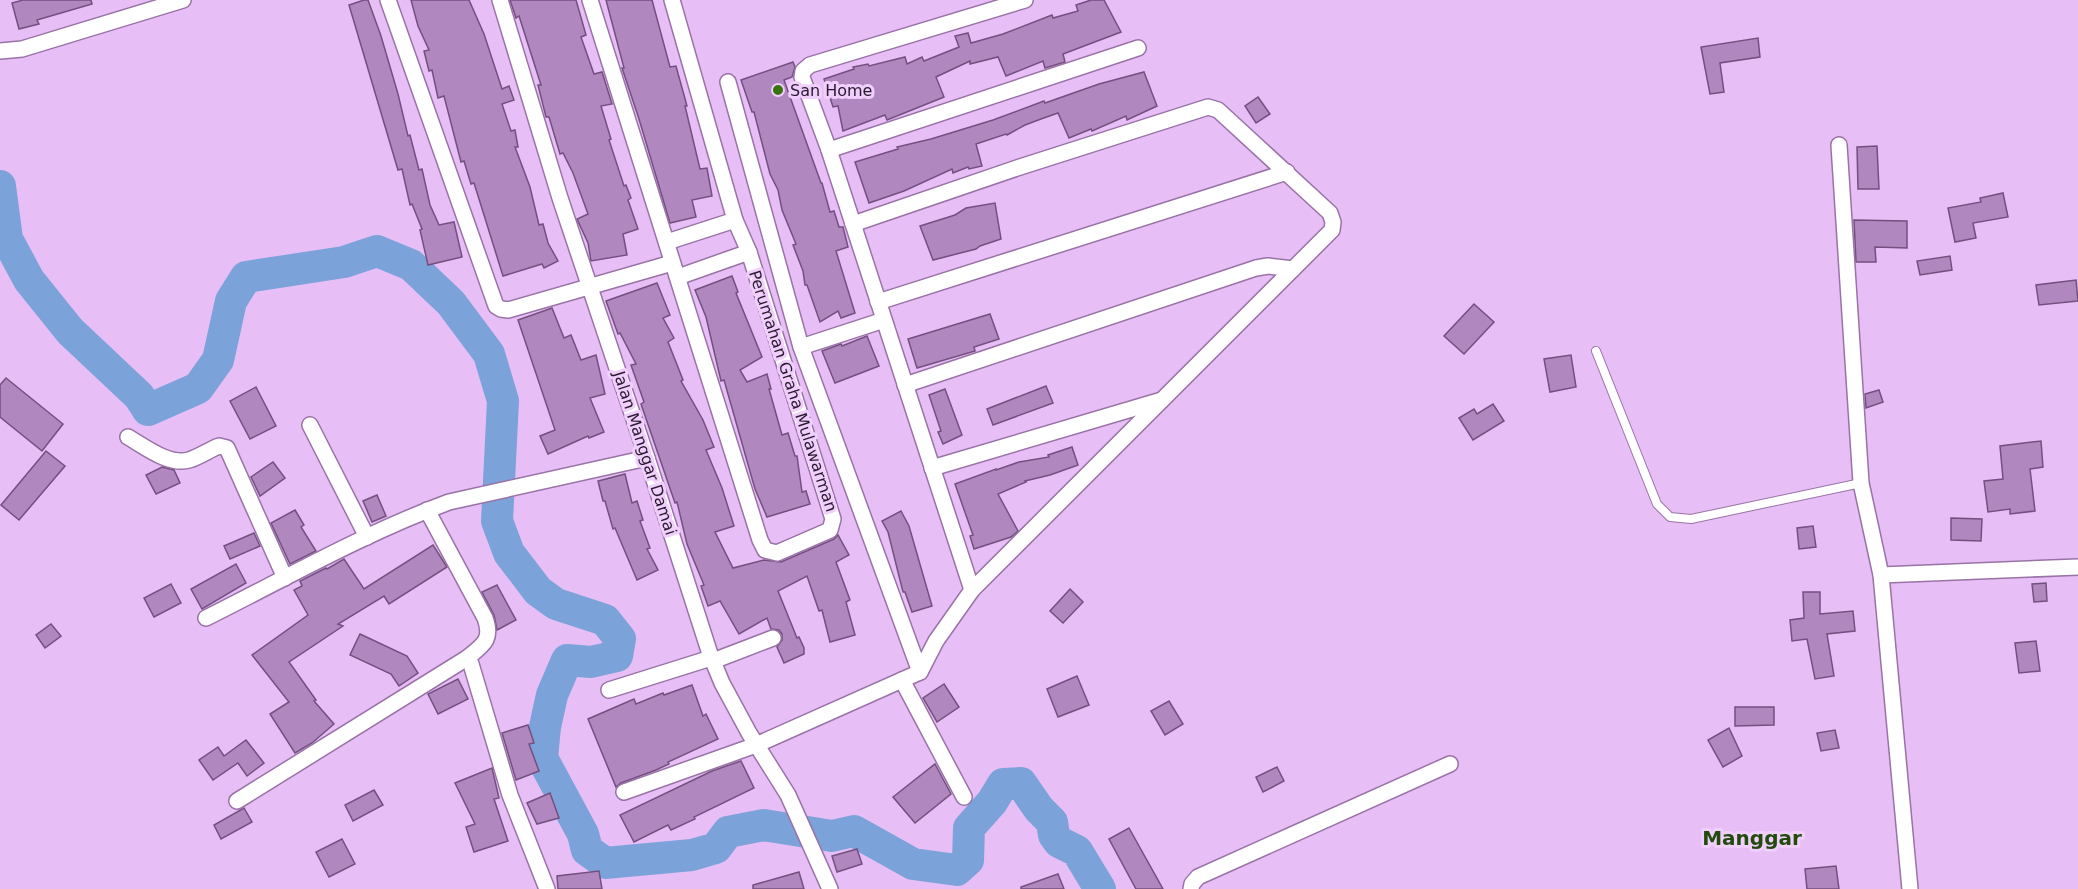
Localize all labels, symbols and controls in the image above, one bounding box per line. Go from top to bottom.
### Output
place label: San Home [790,81,872,100]
marker: San Home [771,83,785,97]
street label: Perumahan Graha Mulawarman [745,268,841,514]
street label: Jalan Manggar Damai [609,368,681,537]
district label: Manggar [1702,826,1802,850]

